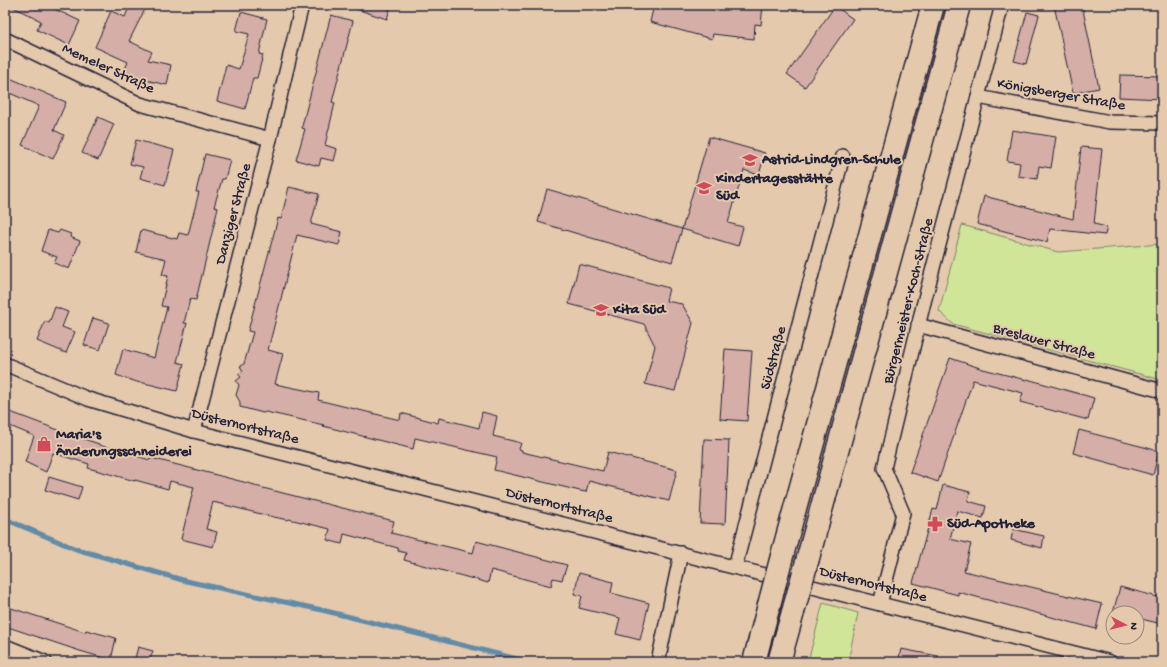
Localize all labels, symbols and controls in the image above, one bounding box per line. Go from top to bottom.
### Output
street label: Memeler Straße [59,40,157,98]
street label: Königsberger Straße [995,75,1127,115]
school or university icon: Astrid-Lindgren-Schule [741,151,759,169]
place label: Astrid-Lindgren-Schule [761,151,902,169]
street label: Danziger Straße [212,161,256,267]
place label: Kindertagesstätte Süd [715,170,834,205]
school or university icon: Kindertagesstätte Süd [695,179,713,197]
street label: Bürgermeister-Koch-Straße [879,216,938,387]
school or university icon: Kita Süd [592,301,610,319]
place label: Kita Süd [612,301,668,319]
street label: Breslauer Straße [990,319,1097,364]
street label: Südstraße [757,324,791,392]
street label: Düsternortstraße [188,405,301,449]
place label: Maria's Änderungsschneiderei [55,426,192,461]
shop icon: Maria's Änderungsschneiderei [35,435,53,453]
street label: Düsternortstraße [502,484,615,528]
pharmacy icon: Süd-Apotheke [926,515,944,533]
place label: Süd-Apotheke [947,515,1036,533]
street label: Düsternortstraße [816,563,929,607]
north arrow [1105,605,1145,645]
text: N [1127,622,1139,630]

